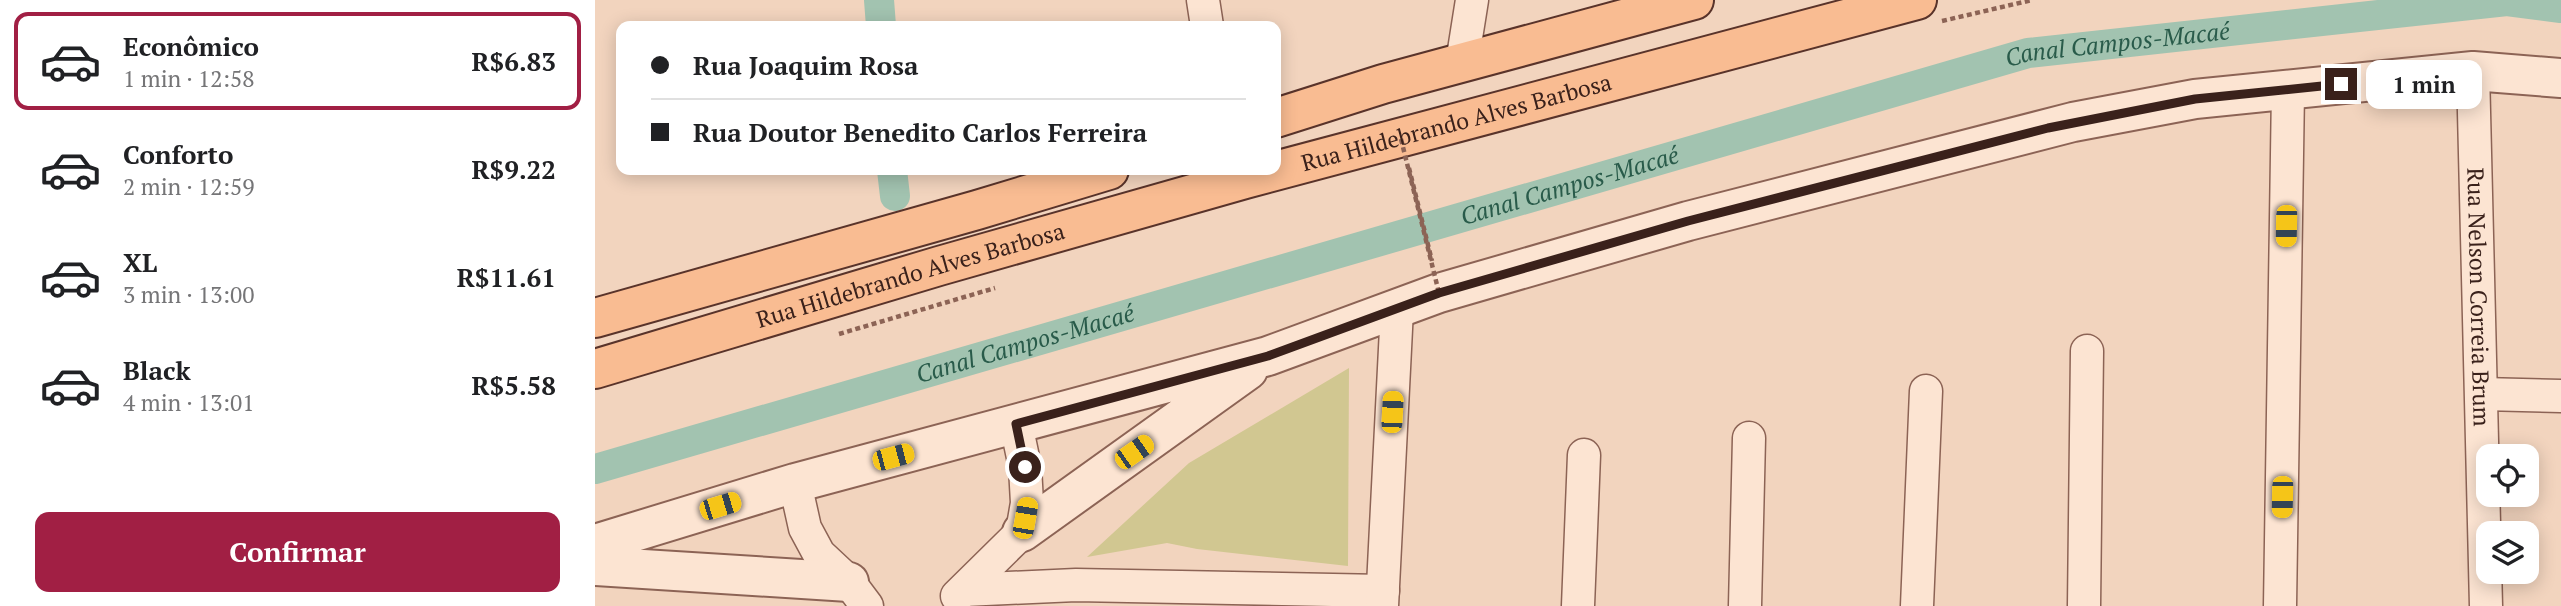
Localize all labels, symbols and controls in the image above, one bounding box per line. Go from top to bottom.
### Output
water label: Canal Campos-Macaé [2001,14,2232,74]
text: Econômico [123,29,259,63]
icon: car [39,30,102,93]
text: R$6.83 [471,44,556,78]
text: Rua Joaquim Rosa [693,48,919,82]
callout: 1 min [2365,60,2481,108]
text: 1 min · 12:58 [123,63,255,94]
street label: Rua Hildebrando Alves Barbosa [1298,66,1615,178]
route end [2325,68,2357,100]
text: 1 min [2393,69,2455,100]
text: Rua Doutor Benedito Carlos Ferreira [693,115,1147,149]
text: Conforto [123,137,233,171]
icon: car [39,138,102,201]
water label: Canal Campos-Macaé [1456,138,1684,232]
text: R$9.22 [471,152,556,186]
street label: Rua Nelson Correia Brum [2460,167,2498,427]
text: 2 min · 12:59 [123,171,255,202]
car [2276,205,2297,247]
street label: Rua Hildebrando Alves Barbosa [752,215,1068,335]
text: XL [123,245,157,279]
icon: car [39,246,102,309]
text: R$11.61 [457,260,556,294]
text: 3 min · 13:00 [123,279,255,310]
water label: Canal Campos-Macaé [912,296,1139,390]
text: Black [123,353,191,387]
icon: car [39,354,102,417]
text: R$5.58 [471,368,556,402]
text: 4 min · 13:01 [123,387,255,418]
car [1381,390,1404,434]
car [1111,431,1158,473]
car [870,441,917,473]
map controls [2476,444,2539,584]
button: locate [2476,444,2539,507]
route start [1009,451,1041,483]
car [2272,476,2293,518]
car [697,490,744,522]
car [1012,495,1039,541]
button: Confirmar [35,512,560,592]
button: layers [2476,521,2539,584]

